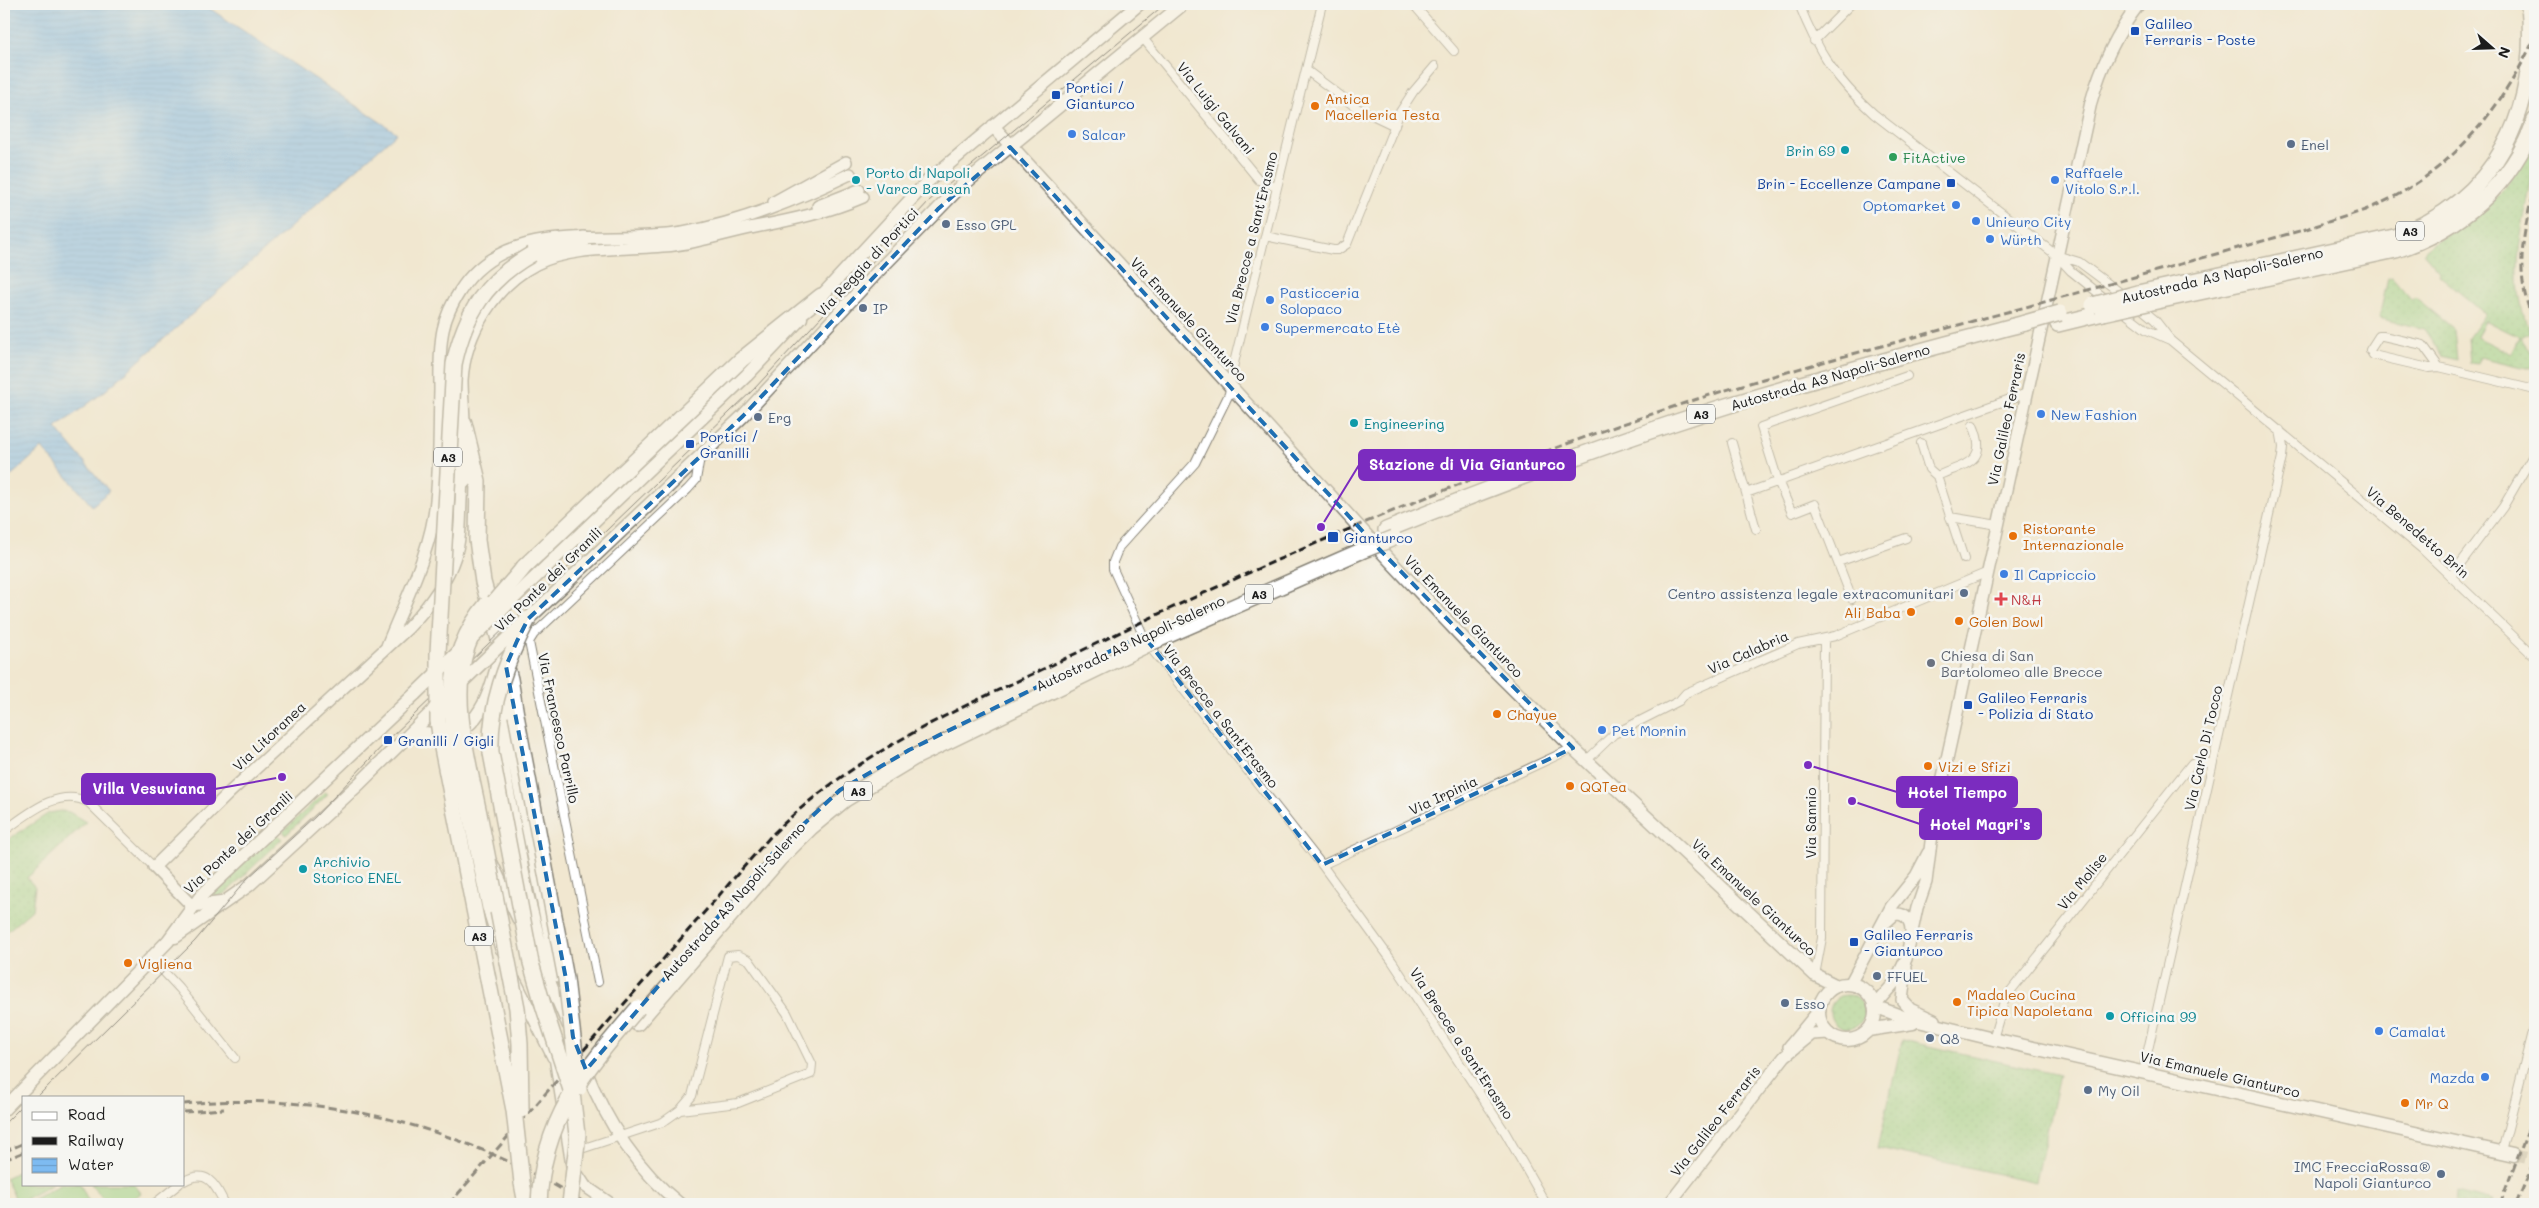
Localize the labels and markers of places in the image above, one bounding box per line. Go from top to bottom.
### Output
place label: Galileo Ferraris - Poste [2145,14,2256,49]
marker: Galileo Ferraris - Poste [2129,25,2141,37]
place label: Portici / Gianturco [1066,78,1135,113]
marker: Portici / Gianturco [1050,89,1062,101]
place label: Antica Macelleria Testa [1325,89,1440,124]
marker: Antica Macelleria Testa [1309,100,1321,112]
place label: Salcar [1082,125,1126,144]
marker: Salcar [1066,128,1078,140]
place label: Enel [2301,135,2329,154]
marker: Enel [2285,138,2297,150]
place label: Brin 69 [1786,141,1835,160]
marker: Brin 69 [1839,144,1851,156]
place label: FitActive [1903,148,1966,167]
marker: FitActive [1887,151,1899,163]
place label: Porto di Napoli - Varco Bausan [866,163,971,198]
place label: Raffaele Vitolo S.r.l. [2065,163,2140,198]
marker: Porto di Napoli - Varco Bausan [850,174,862,186]
place label: Brin - Eccellenze Campane [1757,174,1941,193]
marker: Raffaele Vitolo S.r.l. [2049,174,2061,186]
marker: Brin - Eccellenze Campane [1945,177,1957,189]
place label: Optomarket [1863,196,1946,215]
marker: Optomarket [1950,199,1962,211]
place label: Unieuro City [1986,212,2071,231]
place label: Esso GPL [956,215,1017,234]
marker: Unieuro City [1970,215,1982,227]
marker: Esso GPL [940,218,952,230]
place label: Würth [2000,230,2041,249]
marker: Würth [1984,233,1996,245]
place label: Pasticceria Solopaco [1280,283,1360,318]
marker: Pasticceria Solopaco [1264,294,1276,306]
place label: IP [873,299,888,318]
marker: IP [857,302,869,314]
place label: Supermercato Etè [1275,318,1400,337]
marker: Supermercato Etè [1259,321,1271,333]
place label: New Fashion [2051,405,2137,424]
place label: Erg [768,408,791,427]
marker: New Fashion [2035,408,2047,420]
marker: Erg [752,411,764,423]
place label: Engineering [1364,414,1444,433]
marker: Engineering [1348,417,1360,429]
place label: Portici / Granilli [700,427,759,462]
marker: Portici / Granilli [684,438,696,450]
callout: Stazione di Via Gianturco [1359,450,1575,480]
place label: Ristorante Internazionale [2023,519,2124,554]
place label: Gianturco [1344,528,1413,547]
marker: Gianturco [1326,530,1340,544]
marker: Ristorante Internazionale [2007,530,2019,542]
place label: Il Capriccio [2014,565,2096,584]
marker: Il Capriccio [1998,568,2010,580]
place label: Centro assistenza legale extracomunitari [1668,584,1954,603]
marker: Centro assistenza legale extracomunitari [1958,587,1970,599]
place label: N&H [2011,590,2041,609]
marker: N&H [1995,593,2007,605]
place label: Ali Baba [1844,603,1901,622]
marker: Ali Baba [1905,606,1917,618]
place label: Golen Bowl [1969,612,2043,631]
marker: Golen Bowl [1953,615,1965,627]
place label: Chiesa di San Bartolomeo alle Brecce [1941,646,2103,681]
marker: Chiesa di San Bartolomeo alle Brecce [1925,657,1937,669]
place label: Galileo Ferraris - Polizia di Stato [1978,688,2093,723]
marker: Galileo Ferraris - Polizia di Stato [1962,699,1974,711]
place label: Chayue [1507,705,1557,724]
marker: Chayue [1491,708,1503,720]
place label: Pet Mornin [1612,721,1686,740]
marker: Pet Mornin [1596,724,1608,736]
place label: Granilli / Gigli [398,731,494,750]
marker: Granilli / Gigli [382,734,394,746]
place label: Vizi e Sfizi [1938,757,2011,776]
marker: Vizi e Sfizi [1922,760,1934,772]
callout: Villa Vesuviana [82,774,215,804]
place label: QQTea [1580,777,1627,796]
callout: Hotel Tiempo [1897,777,2017,807]
marker: QQTea [1564,780,1576,792]
callout: Hotel Magri's [1920,809,2041,839]
place label: Archivio Storico ENEL [313,852,402,887]
marker: Archivio Storico ENEL [297,863,309,875]
place label: Galileo Ferraris - Gianturco [1864,925,1973,960]
marker: Galileo Ferraris - Gianturco [1848,936,1860,948]
place label: Vigliena [138,954,192,973]
marker: Vigliena [122,957,134,969]
place label: FFUEL [1887,967,1928,986]
marker: FFUEL [1871,970,1883,982]
place label: Madaleo Cucina Tipica Napoletana [1967,985,2093,1020]
place label: Esso [1795,994,1825,1013]
marker: Madaleo Cucina Tipica Napoletana [1951,996,1963,1008]
marker: Esso [1779,997,1791,1009]
place label: Officina 99 [2120,1007,2196,1026]
marker: Officina 99 [2104,1010,2116,1022]
place label: Camalat [2389,1022,2446,1041]
marker: Camalat [2373,1025,2385,1037]
place label: Q8 [1940,1029,1959,1048]
marker: Q8 [1924,1032,1936,1044]
place label: Mazda [2430,1068,2475,1087]
marker: Mazda [2479,1071,2491,1083]
place label: My Oil [2098,1081,2140,1100]
marker: My Oil [2082,1084,2094,1096]
place label: Mr Q [2415,1094,2449,1113]
marker: Mr Q [2399,1097,2411,1109]
place label: IMC FrecciaRossa® Napoli Gianturco [2294,1157,2431,1192]
marker: IMC FrecciaRossa® Napoli Gianturco [2435,1168,2447,1180]

